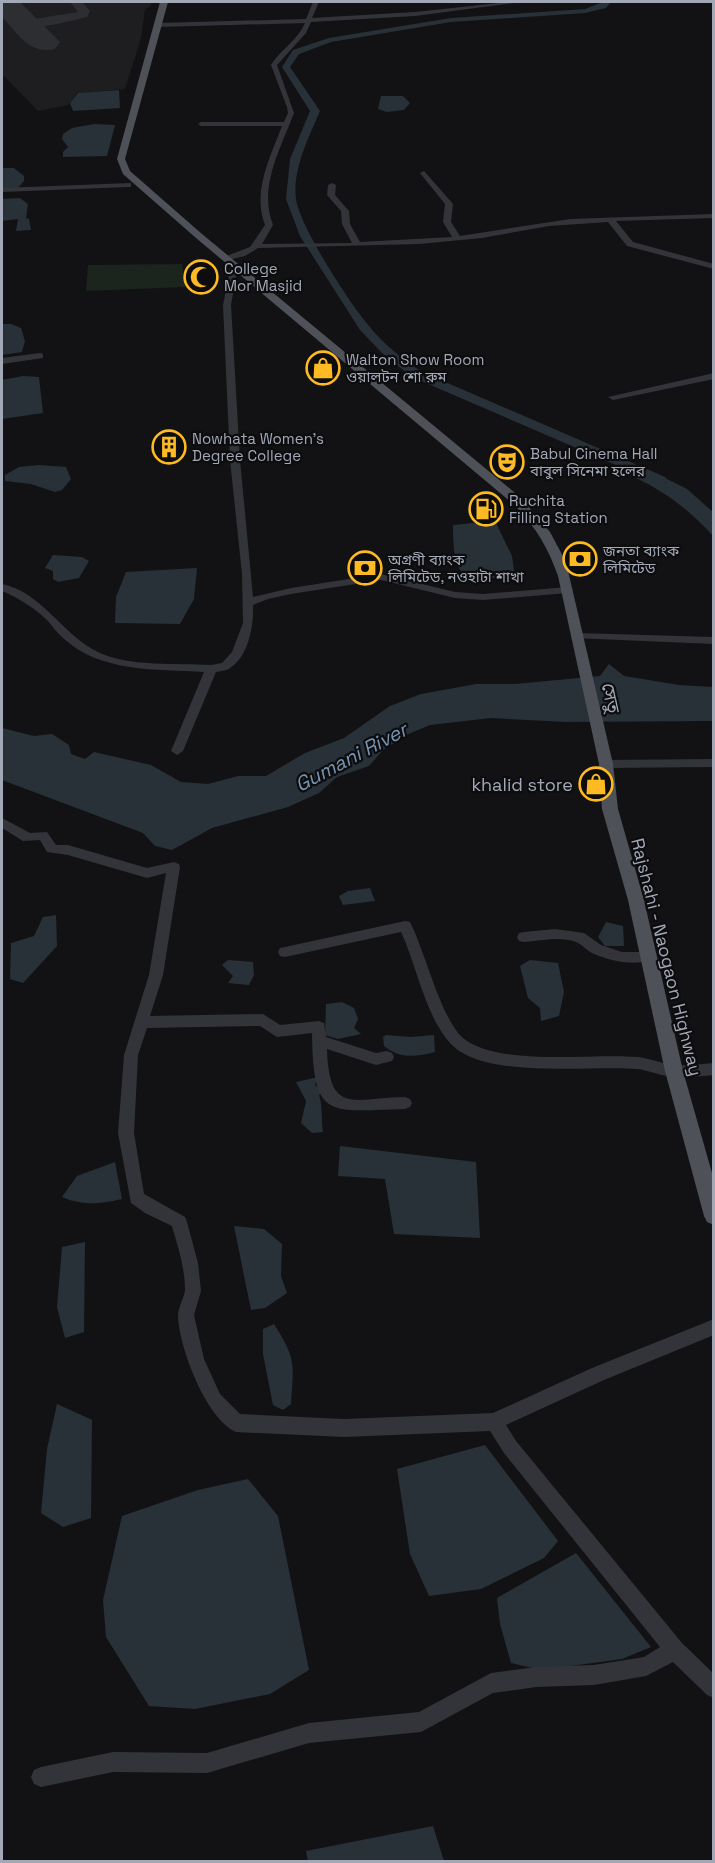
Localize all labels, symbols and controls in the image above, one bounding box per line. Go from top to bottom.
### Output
mosque icon: College Mor Masjid [183,259,219,295]
place label: College Mor Masjid [224,259,302,295]
shop icon: Walton Show Room ওয়ালটন শো রুম [305,350,341,386]
place label: Walton Show Room ওয়ালটন শো রুম [346,350,485,386]
building icon: Nowhata Women's Degree College [151,429,187,465]
place label: Nowhata Women's Degree College [192,429,324,465]
theatre icon: Babul Cinema Hall বাবুল সিনেমা হলের [489,444,525,480]
place label: Babul Cinema Hall বাবুল সিনেমা হলের [529,444,658,480]
fuel station icon: Ruchita Filling Station [468,491,504,527]
place label: Ruchita Filling Station [509,491,608,527]
bank icon: জনতা ব্যাংক লিমিটেড [562,541,598,577]
place label: জনতা ব্যাংক লিমিটেড [602,541,680,577]
bank icon: অগ্রণী ব্যাংক লিমিটেড, নওহাটা শাখা [347,550,383,586]
place label: অগ্রণী ব্যাংক লিমিটেড, নওহাটা শাখা [387,550,525,586]
street label: সেতু [597,681,625,716]
water label: Gumani River [290,715,414,798]
shop icon: khalid store [578,766,614,802]
place label: khalid store [471,773,573,796]
street label: Rajshahi - Naogaon Highway [626,836,708,1078]

